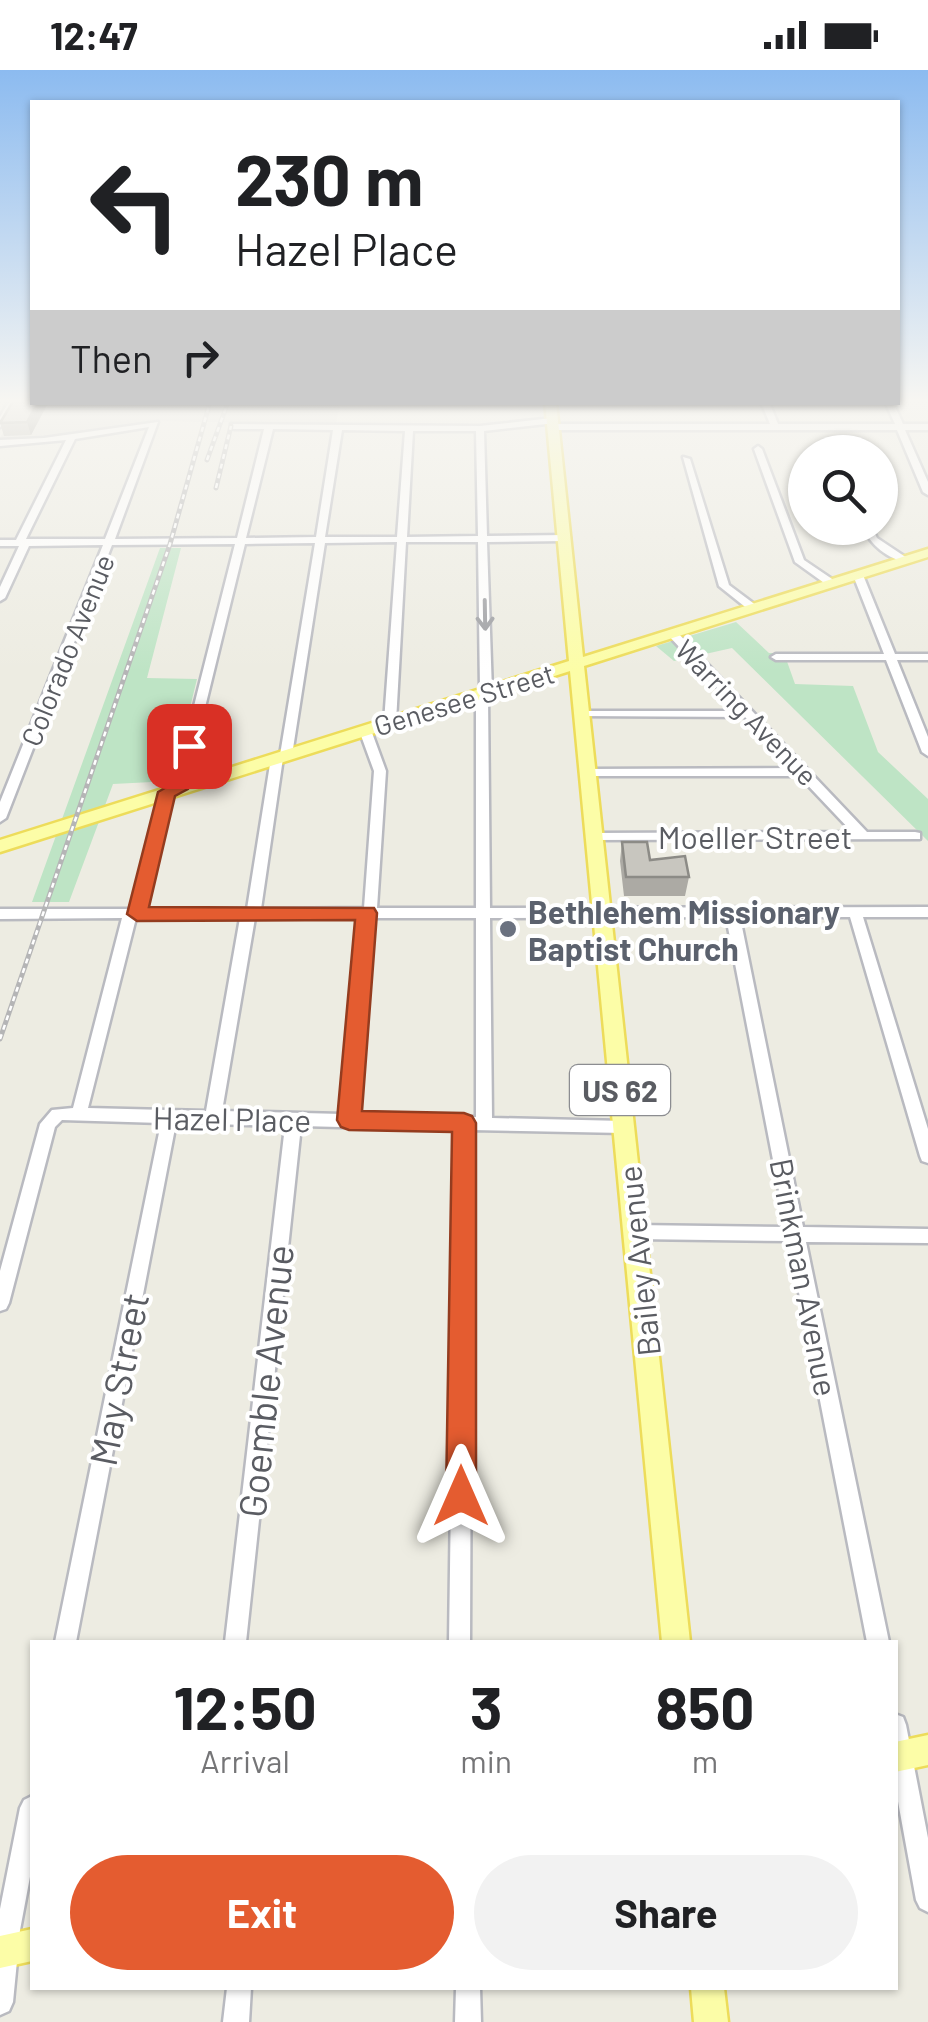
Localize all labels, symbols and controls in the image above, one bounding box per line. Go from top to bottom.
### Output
text: 12:47 [50,12,138,58]
text: 230 m [235,136,423,220]
icon: left [70,140,200,270]
text: Hazel Place [235,221,458,275]
icon: right [173,330,228,385]
text: Then [70,335,153,381]
map controls [788,435,898,545]
button: search [788,435,898,545]
street label: Colorado Avenue [13,549,121,751]
one-way arrow [476,598,494,631]
street label: Warring Avenue [669,632,825,792]
street label: Genesee Street [370,655,558,743]
pin [147,704,232,789]
icon: arrive [162,719,217,774]
street label: Moeller Street [658,817,852,855]
place label: Bethlehem Missionary Baptist Church [528,892,840,967]
marker: Bethlehem Missionary Baptist Church [497,918,519,940]
road number: US 62 [570,1065,670,1115]
street label: Hazel Place [152,1098,312,1138]
street label: Brinkman Avenue [763,1155,847,1399]
street label: Bailey Avenue [609,1164,667,1358]
street label: Goemble Avenue [228,1242,302,1520]
street label: May Street [79,1289,157,1469]
position arrow [409,1444,513,1548]
text: 12:50 [173,1670,317,1742]
text: 3 [470,1670,502,1742]
text: 850 [656,1670,755,1742]
text: Arrival [200,1741,290,1779]
text: min [460,1741,512,1779]
text: m [692,1741,718,1779]
button: Exit [70,1855,454,1970]
button: Share [474,1855,858,1970]

